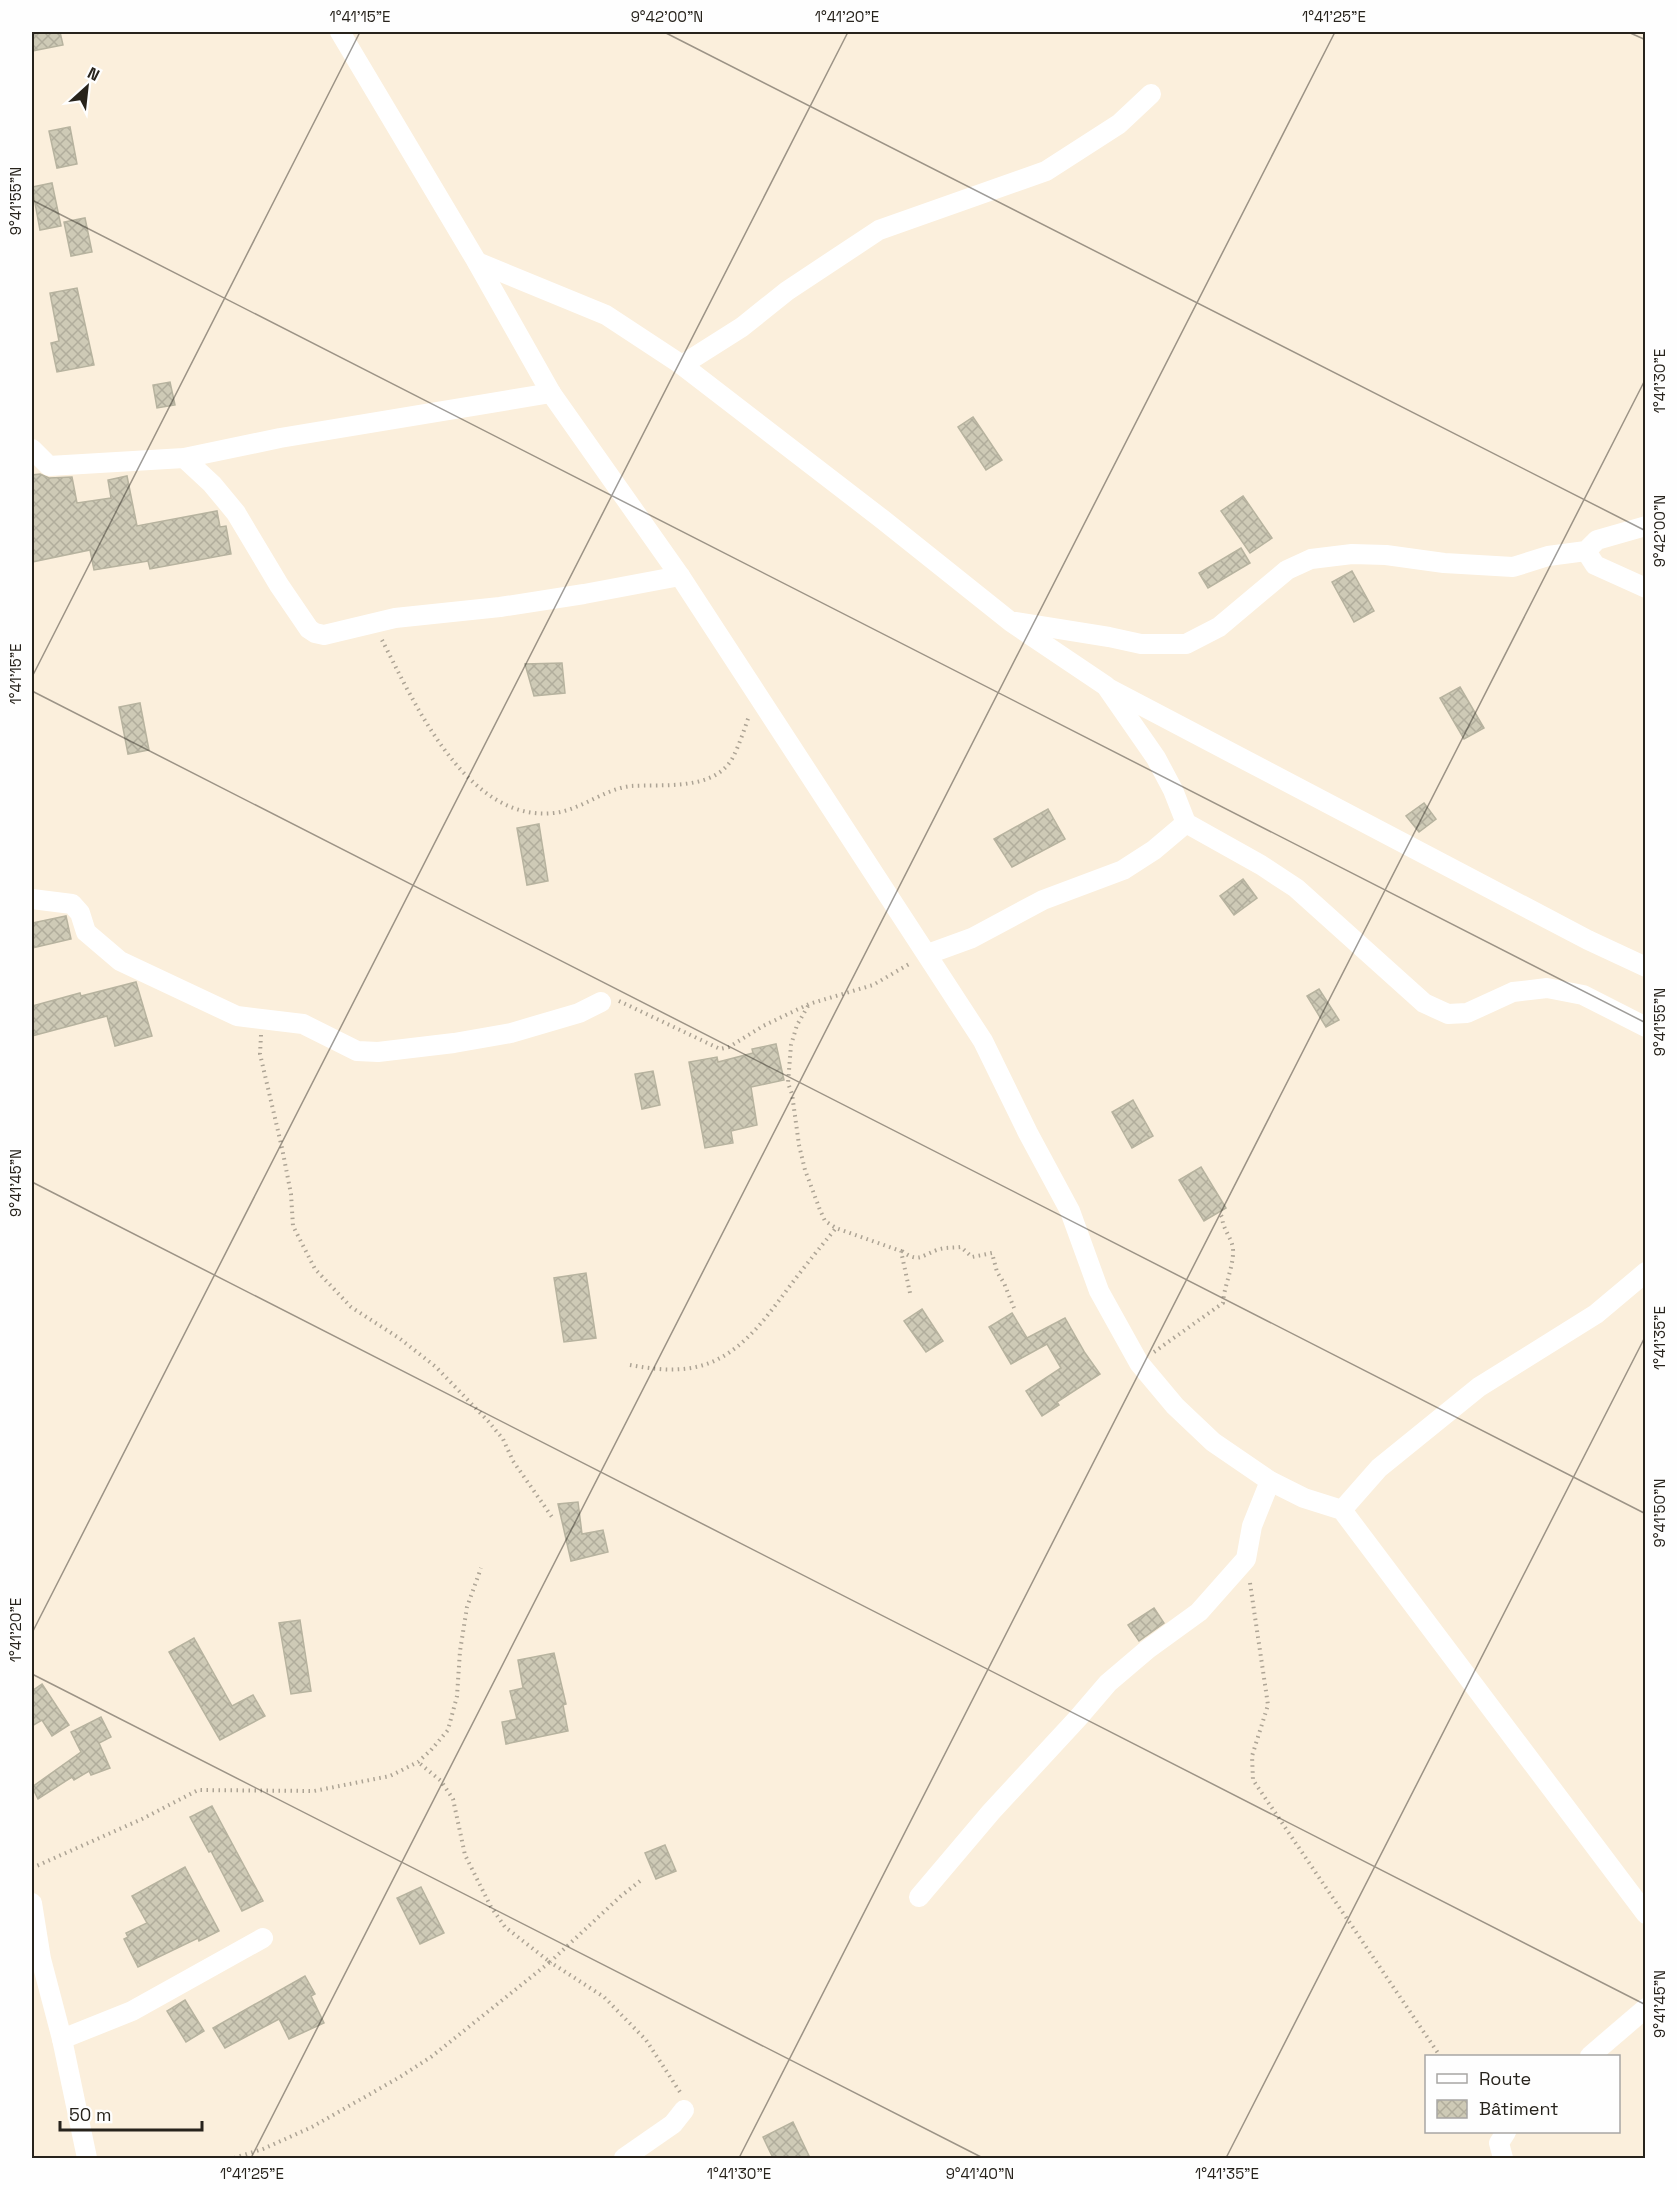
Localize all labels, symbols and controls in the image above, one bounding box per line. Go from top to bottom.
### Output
text: 1°41'15"E [329,7,391,26]
text: 9°42'00"N [631,7,703,26]
text: 1°41'20"E [815,7,879,26]
text: 1°41'25"E [1302,7,1366,26]
north arrow [57,57,117,117]
text: N [84,62,103,86]
text: 9°41'55"N [6,167,25,235]
text: 1°41'30"E [1650,349,1669,413]
text: 9°42'00"N [1650,495,1669,567]
text: 1°41'15"E [6,643,25,705]
text: 9°41'55"N [1650,988,1669,1056]
text: 9°41'45"N [6,1149,25,1217]
text: 1°41'35"E [1650,1306,1669,1370]
text: 9°41'50"N [1650,1479,1669,1547]
text: 1°41'20"E [6,1598,25,1662]
text: 9°41'45"N [1650,1970,1669,2038]
legend [1425,2055,1620,2133]
text: Route [1479,2067,1531,2090]
scale bar [60,2094,202,2132]
text: Bâtiment [1479,2097,1559,2120]
text: 50 m [69,2103,111,2126]
text: 1°41'25"E [220,2164,284,2183]
text: 1°41'30"E [707,2164,771,2183]
text: 9°41'40"N [946,2164,1014,2183]
text: 1°41'35"E [1195,2164,1259,2183]

